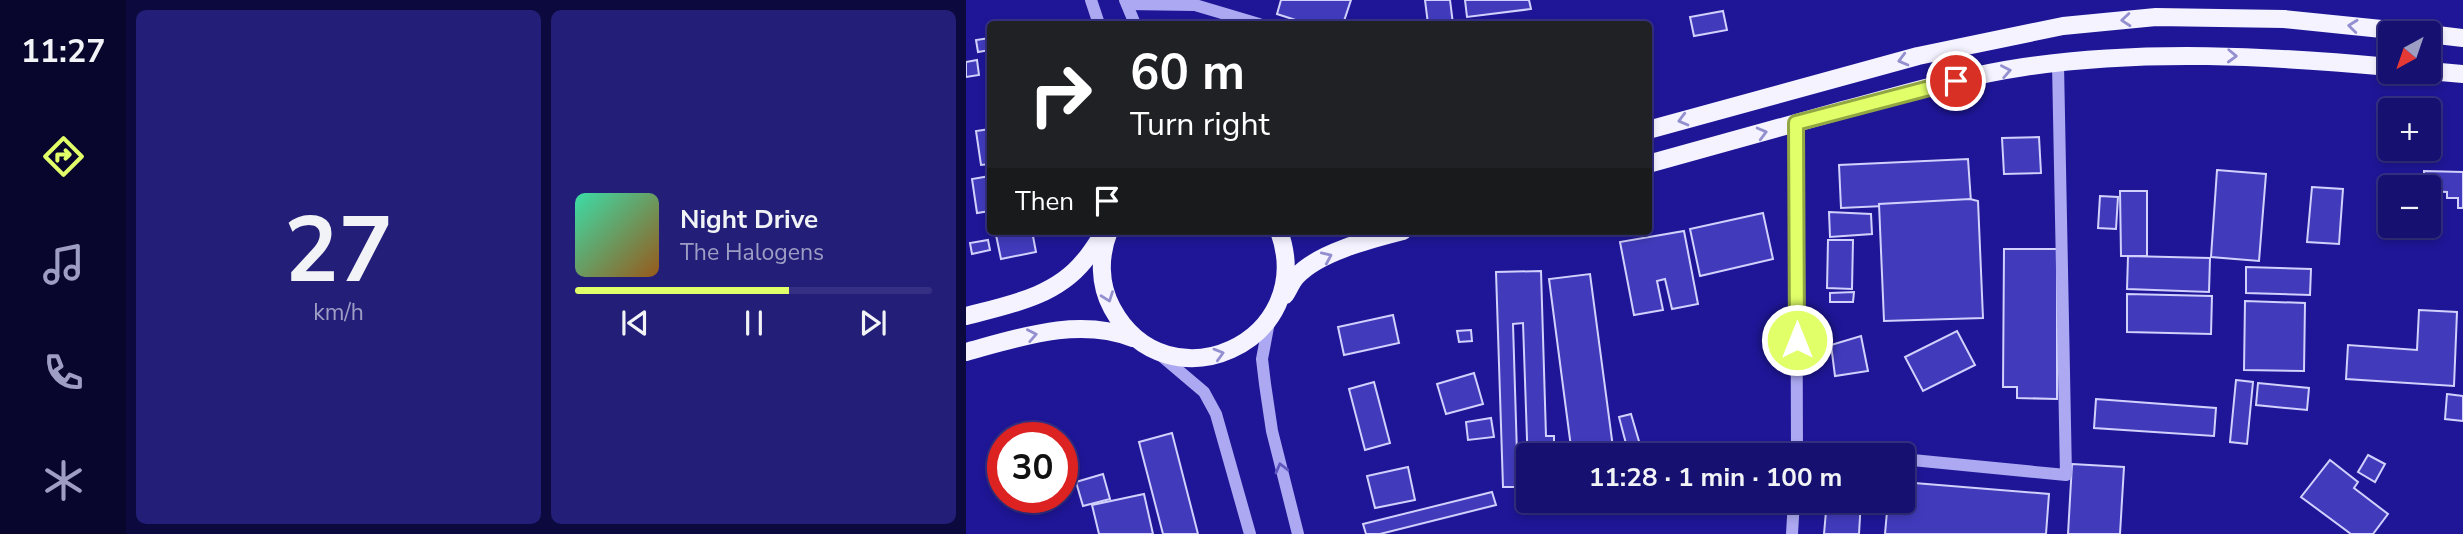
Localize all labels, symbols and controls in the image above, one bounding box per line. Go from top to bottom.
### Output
one-way arrow [2120,12,2131,27]
one-way arrow [2347,19,2359,34]
north arrow [2378,21,2441,84]
map controls [2378,21,2441,238]
text: 11:27 [21,30,105,73]
text: 60 m [1130,39,1245,106]
icon: right [1015,49,1106,140]
one-way arrow [2227,49,2238,64]
pin [1926,51,1986,111]
one-way arrow [1897,52,1909,66]
icon: arrive [1937,62,1975,100]
one-way arrow [2000,64,2012,79]
button: + [2378,98,2441,161]
text: Turn right [1130,103,1270,146]
one-way arrow [1677,112,1689,127]
one-way arrow [1755,126,1767,141]
icon: directions [39,132,88,181]
button: − [2378,175,2441,238]
icon: arrive [1088,182,1126,220]
text: Then [1015,184,1074,219]
text: 27 [284,189,393,313]
text: Night Drive [680,202,818,237]
text: The Halogens [680,237,824,268]
icon: music [39,240,88,289]
one-way arrow [1320,251,1332,265]
one-way arrow [1100,290,1114,302]
text: km/h [313,297,364,328]
position arrow [1760,303,1834,377]
icon: previous [616,304,654,342]
icon: pause [735,304,773,342]
icon: next [854,304,892,342]
one-way arrow [1026,329,1038,344]
one-way arrow [1212,347,1224,362]
icon: phone [39,348,88,397]
speed limit sign: 30 [987,422,1078,513]
icon: climate [39,456,88,505]
text: 11:28 · 1 min · 100 m [1589,460,1842,495]
one-way arrow [1275,462,1289,474]

